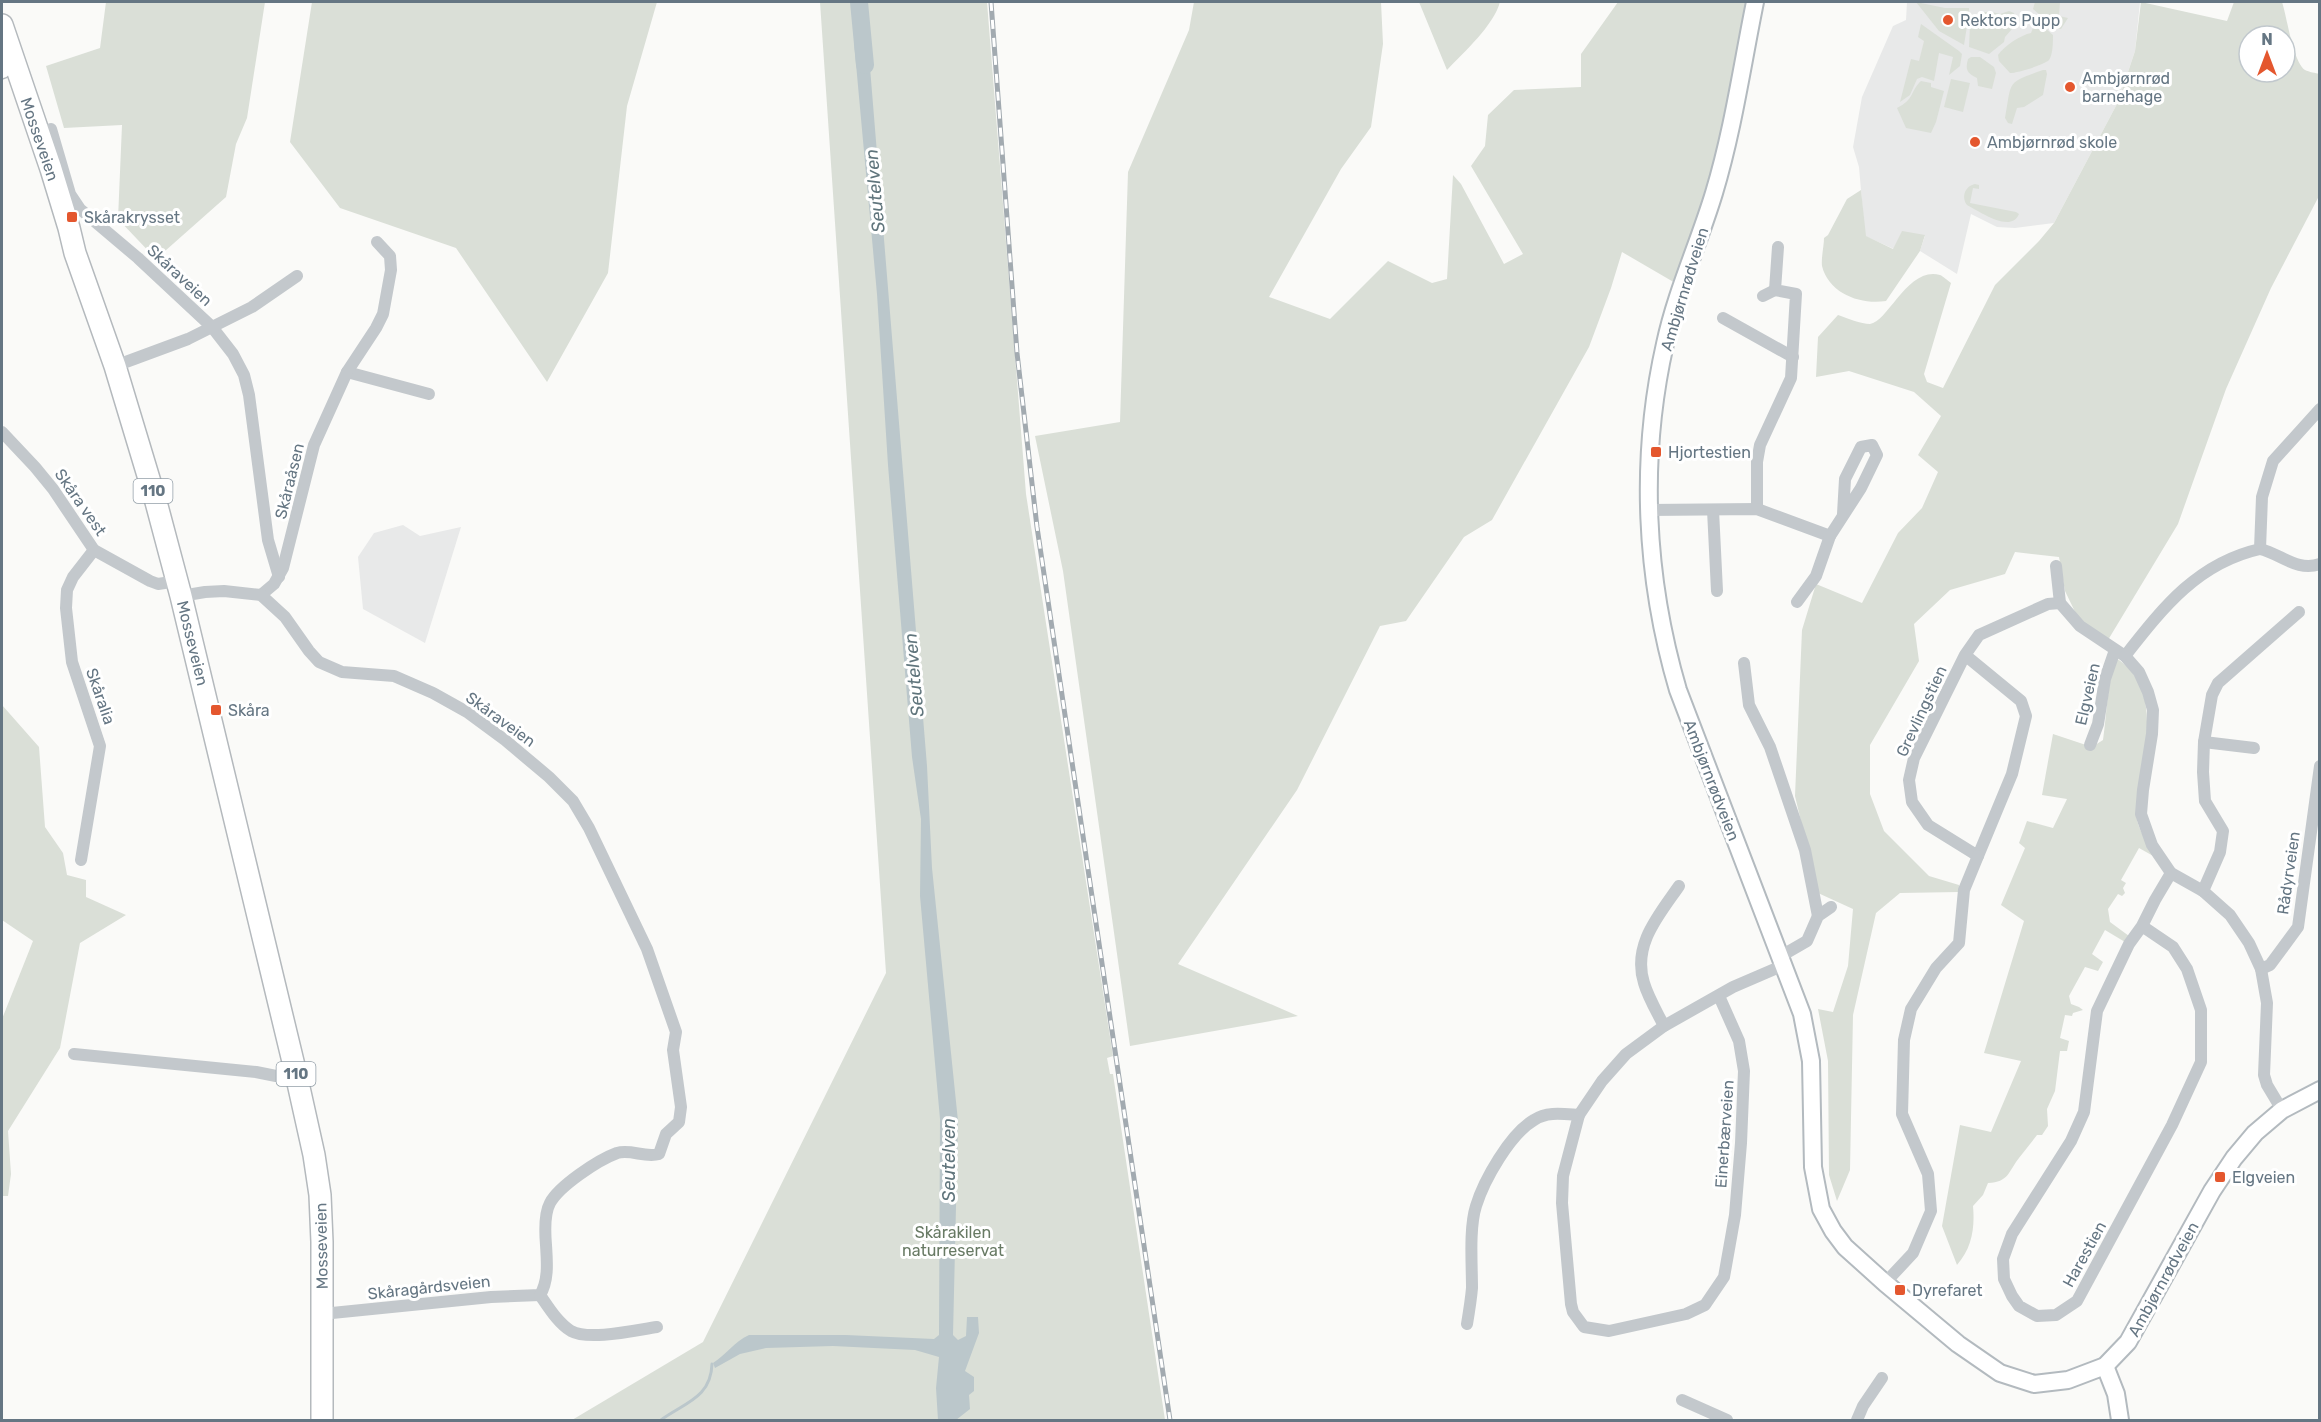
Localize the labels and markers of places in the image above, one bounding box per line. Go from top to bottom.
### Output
place label: Rektors Pupp [1960,11,2060,30]
marker: Rektors Pupp [1941,13,1955,27]
place label: Ambjørnrød barnehage [2082,69,2170,106]
marker: Ambjørnrød barnehage [2063,80,2077,94]
place label: Ambjørnrød skole [1987,133,2117,152]
marker: Ambjørnrød skole [1968,135,1982,149]
place label: Skårakrysset [84,208,180,227]
marker: Skårakrysset [65,210,79,224]
place label: Hjortestien [1668,443,1751,462]
marker: Hjortestien [1649,445,1663,459]
place label: Skåra [228,701,270,720]
marker: Skåra [209,703,223,717]
place label: Elgveien [2232,1168,2295,1187]
marker: Elgveien [2213,1170,2227,1184]
place label: Dyrefaret [1912,1281,1983,1300]
marker: Dyrefaret [1893,1283,1907,1297]

